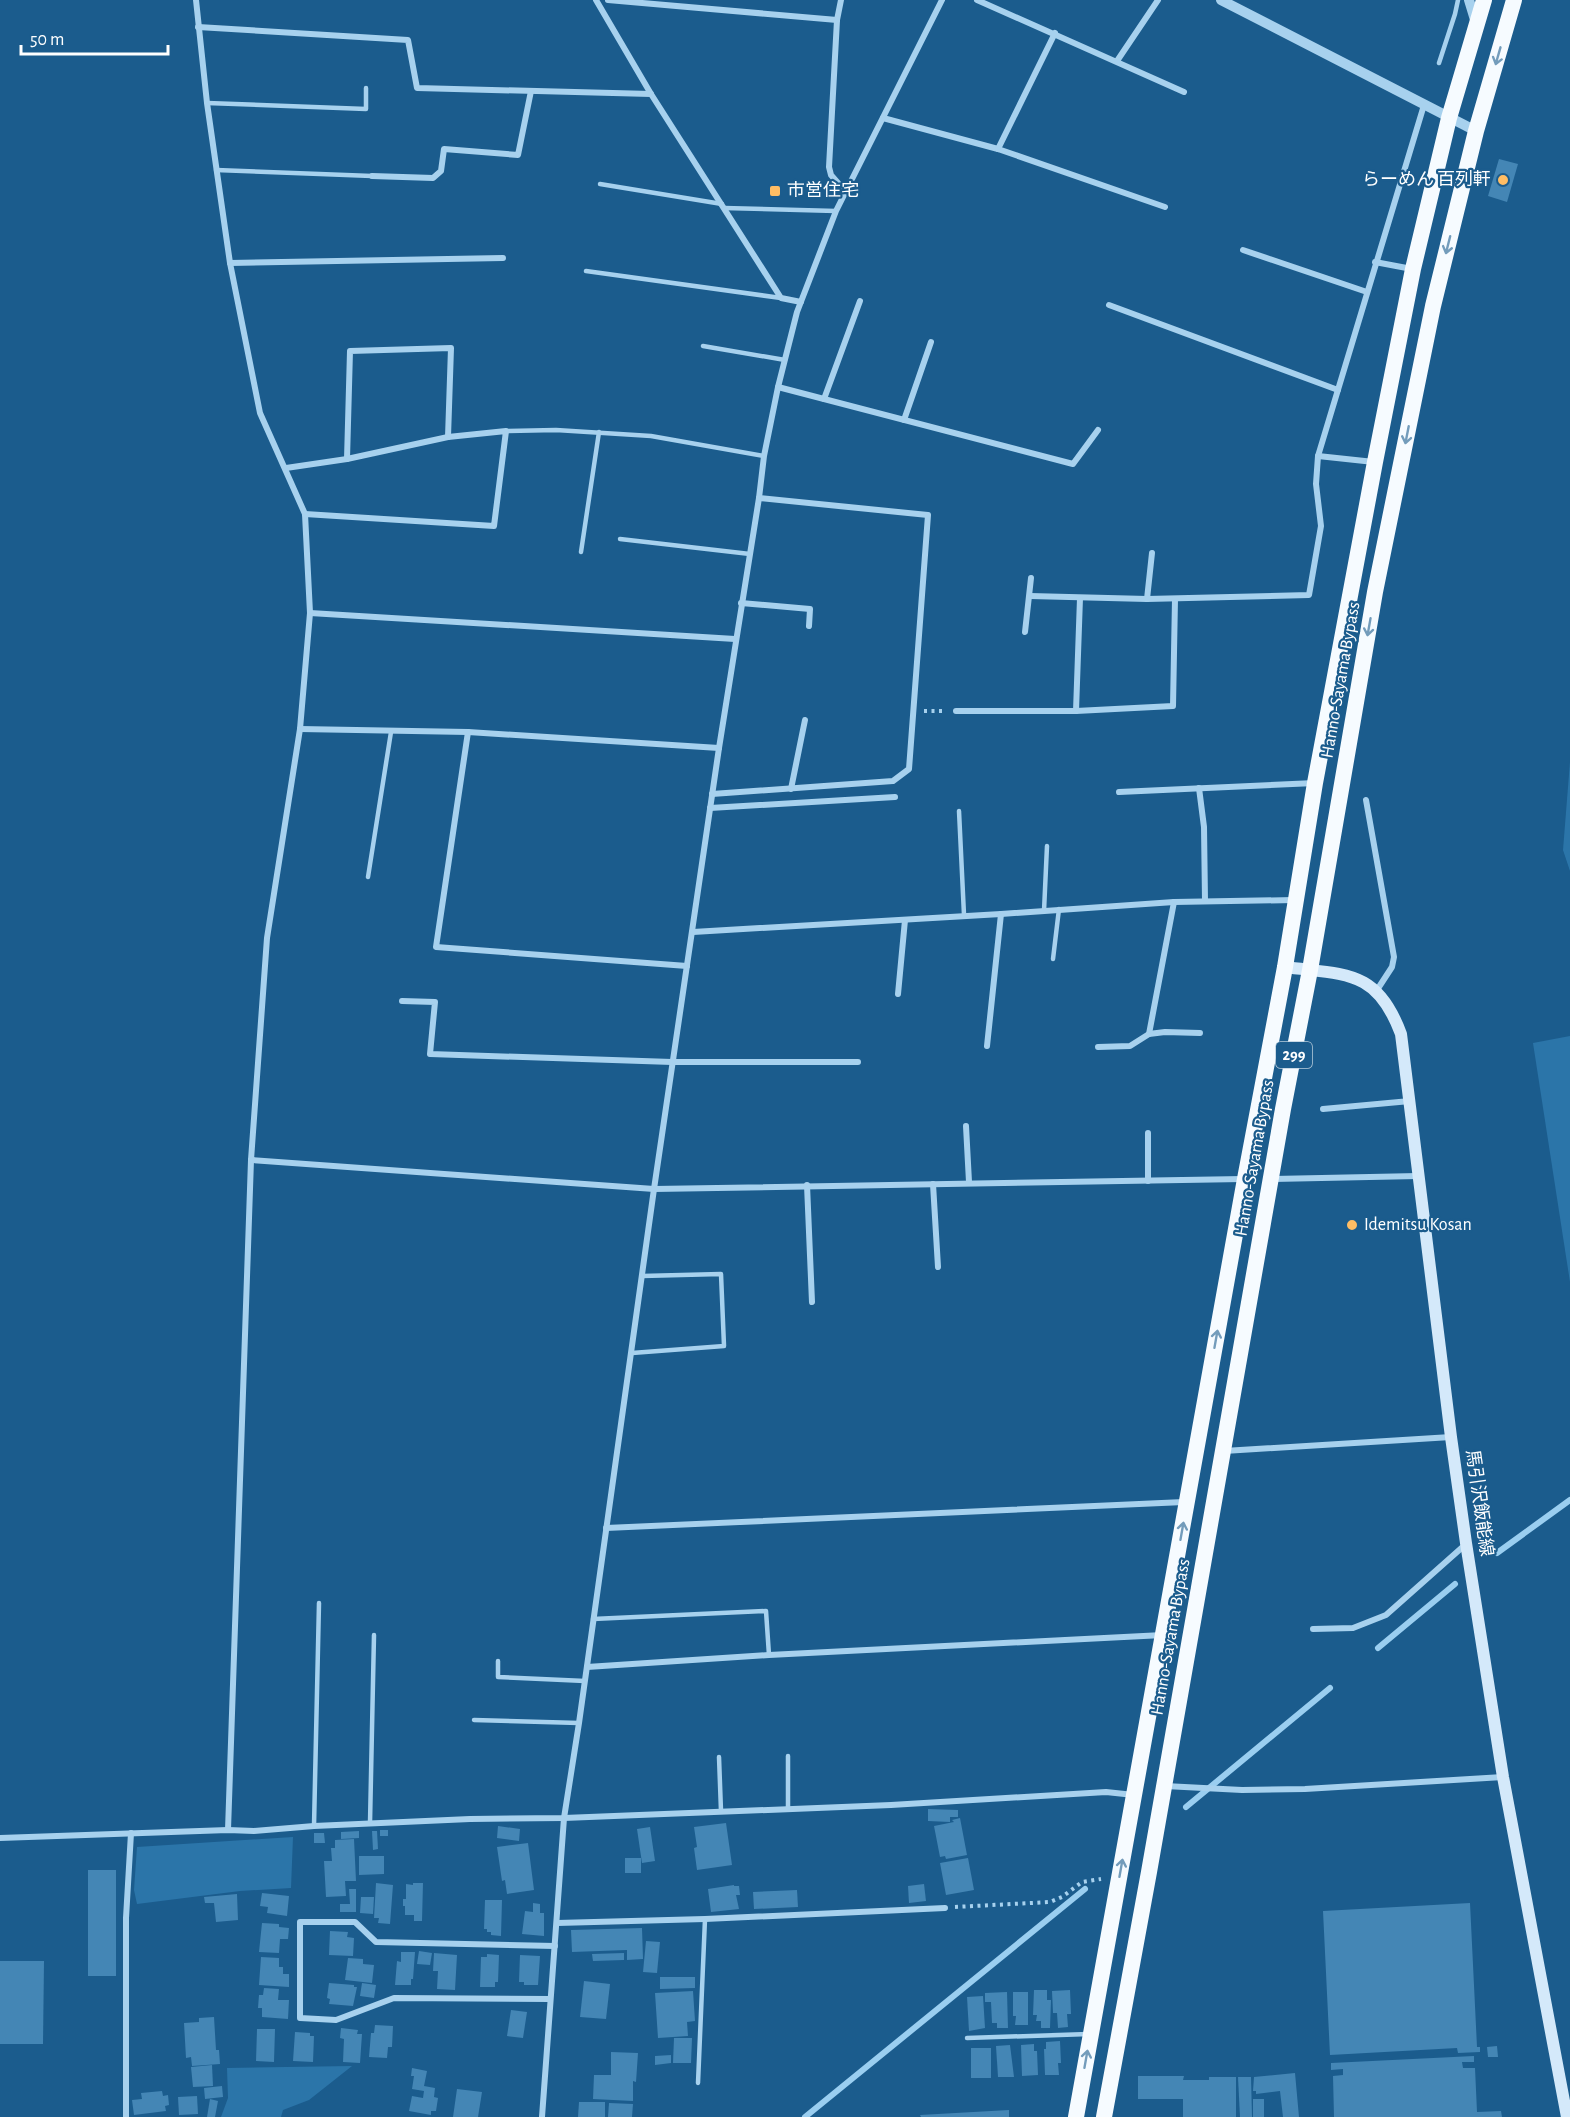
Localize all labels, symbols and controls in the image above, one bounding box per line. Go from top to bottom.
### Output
scale bar [21,18,168,56]
text: 50 m [30,31,64,49]
one-way arrow [1492,46,1503,65]
place label: らーめん 百列軒 [1362,170,1491,189]
marker: らーめん 百列軒 [1496,173,1510,187]
place label: 市営住宅 [787,180,859,200]
marker: 市営住宅 [768,184,782,198]
one-way arrow [1442,235,1453,254]
one-way arrow [1401,425,1412,445]
street label: Hanno-Sayama Bypass [1318,600,1364,760]
one-way arrow [1364,616,1375,636]
road number: 299 [1276,1042,1312,1068]
street label: Hanno-Sayama Bypass [1232,1078,1278,1238]
place label: Idemitsu Kosan [1364,1216,1472,1234]
marker: Idemitsu Kosan [1345,1218,1359,1232]
one-way arrow [1211,1330,1222,1349]
street label: 馬引沢飯能線 [1463,1448,1497,1558]
one-way arrow [1177,1522,1188,1541]
street label: Hanno-Sayama Bypass [1148,1557,1194,1717]
one-way arrow [1116,1858,1127,1878]
one-way arrow [1081,2050,1092,2070]

